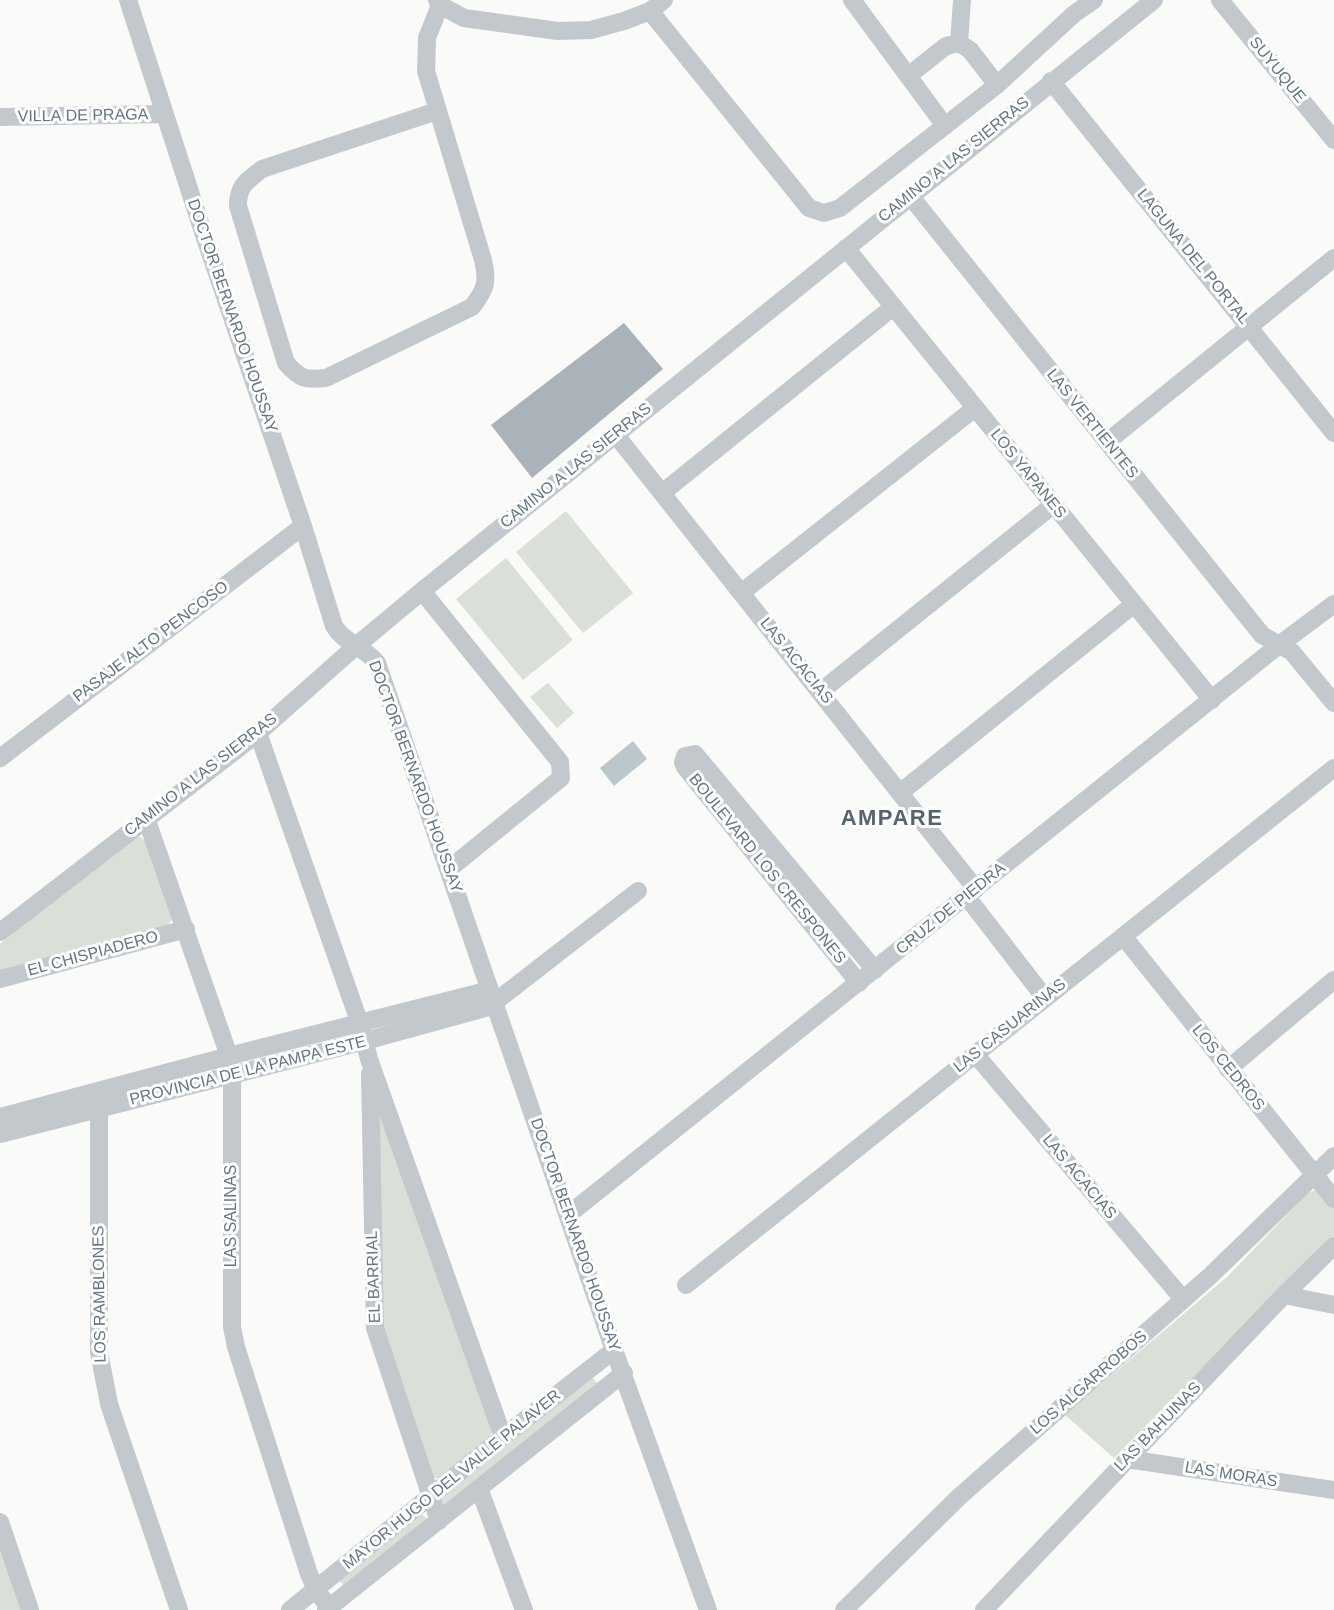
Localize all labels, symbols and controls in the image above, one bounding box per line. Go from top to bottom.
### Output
street label: SUYUQUE [1245,33,1309,107]
street label: CAMINO A LAS SIERRAS [875,93,1033,227]
street label: VILLA DE PRAGA [17,105,149,127]
street label: LAGUNA DEL PORTAL [1133,186,1253,328]
street label: DOCTOR BERNARDO HOUSSAY [183,197,281,435]
street label: LAS VERTIENTES [1042,366,1142,482]
street label: CAMINO A LAS SIERRAS [497,399,655,533]
street label: LOS YAPANES [986,425,1070,523]
street label: PASAJE ALTO PENCOSO [70,577,232,707]
street label: LAS ACACIAS [756,614,836,708]
street label: DOCTOR BERNARDO HOUSSAY [364,658,466,896]
street label: CAMINO A LAS SIERRAS [121,709,281,841]
street label: BOULEVARD LOS CRESPONES [684,770,850,968]
district label: AMPARE [841,806,943,832]
street label: CRUZ DE PIEDRA [892,859,1010,959]
street label: EL CHISPIADERO [26,927,160,981]
street label: LAS CASUARINAS [950,975,1070,1077]
street label: LOS CEDROS [1188,1021,1268,1115]
street label: PROVINCIA DE LA PAMPA ESTE [128,1032,368,1110]
street label: DOCTOR BERNARDO HOUSSAY [526,1116,624,1354]
street label: LAS ACACIAS [1038,1131,1120,1223]
street label: LAS SALINAS [222,1165,242,1267]
street label: LOS RAMBLONES [89,1225,111,1363]
street label: EL BARRIAL [363,1230,385,1324]
street label: LOS ALGARROBOS [1027,1327,1151,1439]
street label: LAS BAHUINAS [1111,1378,1205,1476]
street label: MAYOR HUGO DEL VALLE PALAVER [339,1386,565,1574]
street label: LAS MORAS [1183,1458,1279,1492]

